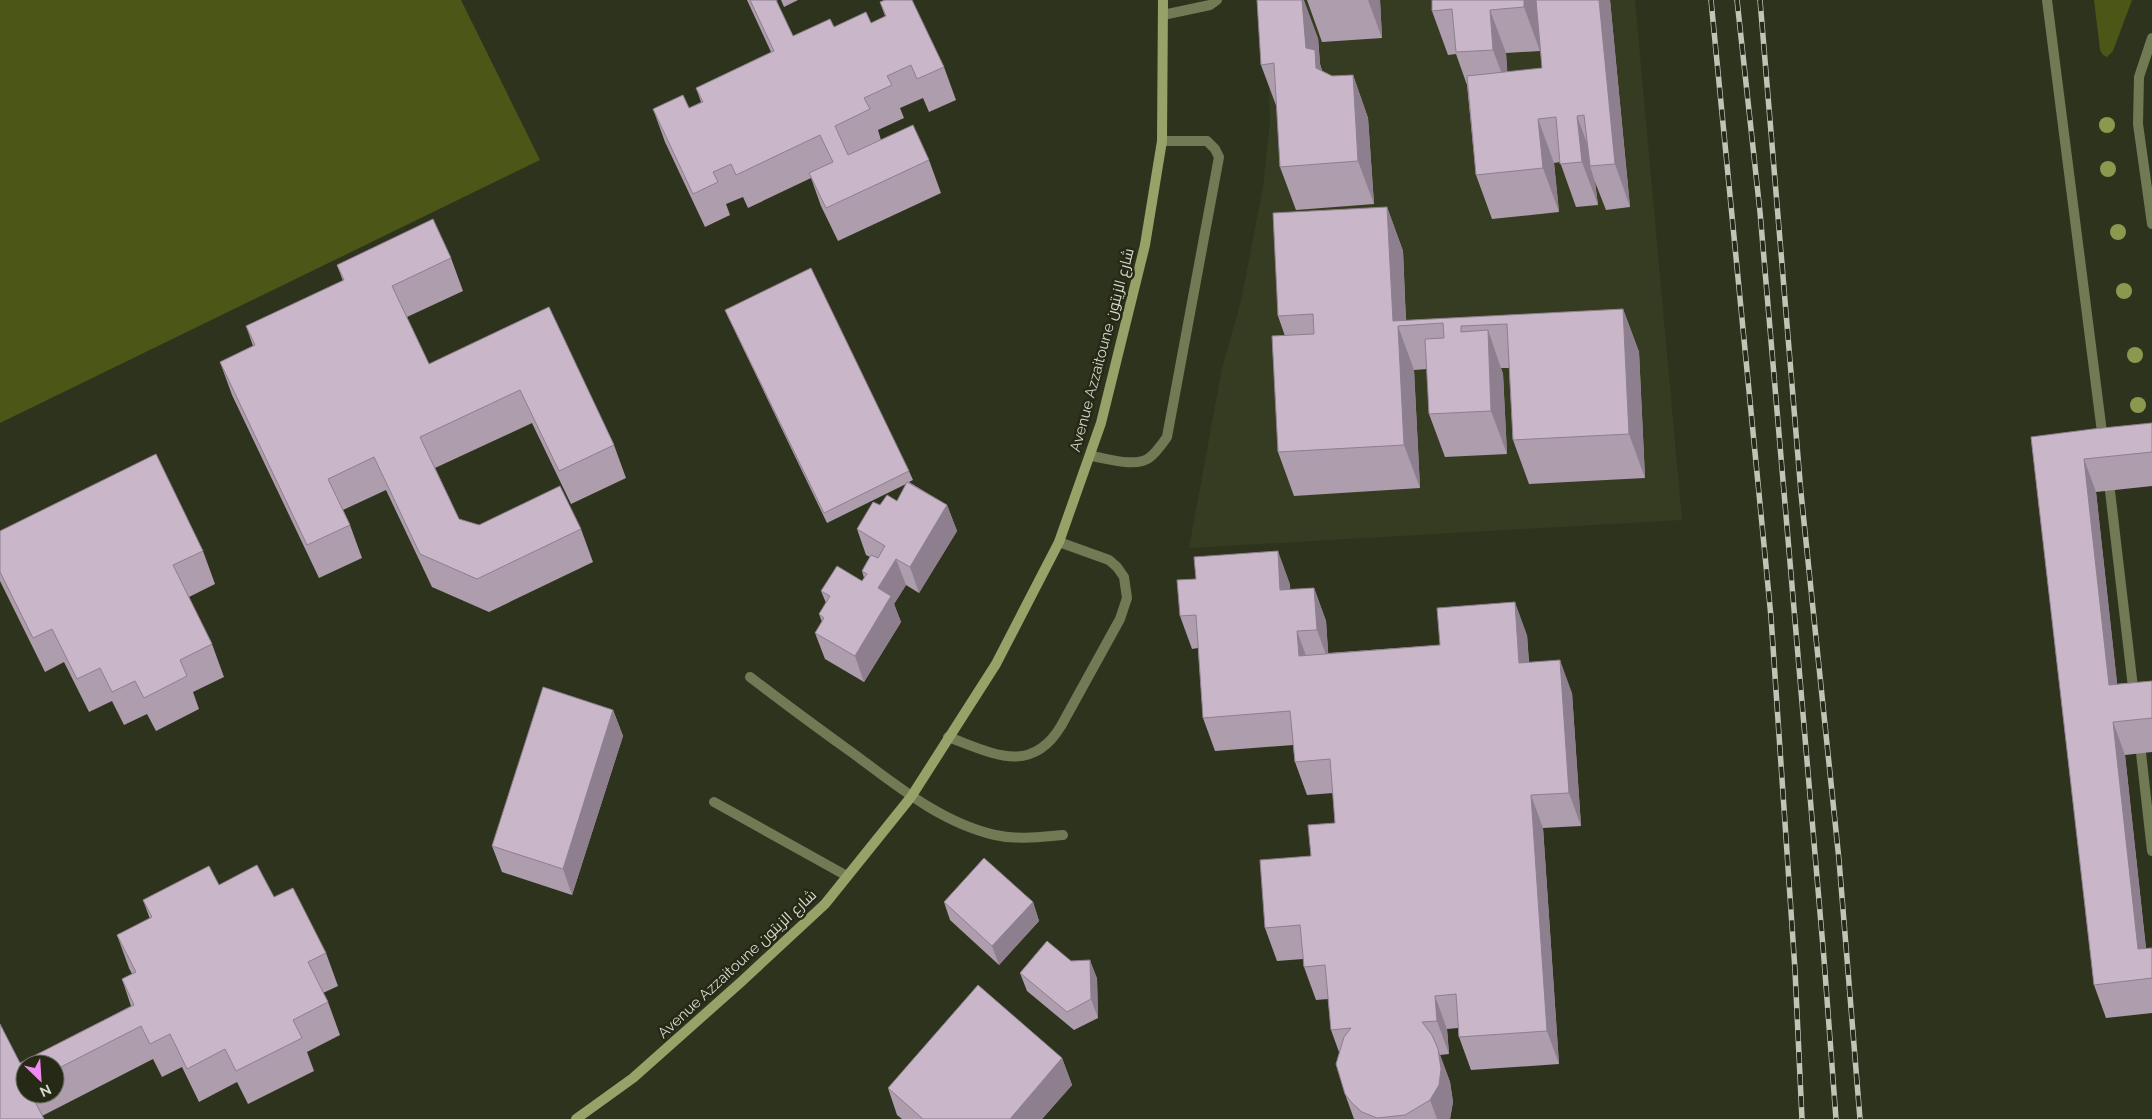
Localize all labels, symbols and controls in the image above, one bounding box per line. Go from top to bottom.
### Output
street label: Avenue Azzaitoune شارع الزيتون [1066,246,1140,454]
street label: Avenue Azzaitoune شارع الزيتون [654,886,821,1044]
north arrow [15,1054,65,1104]
text: N [37,1081,54,1100]

